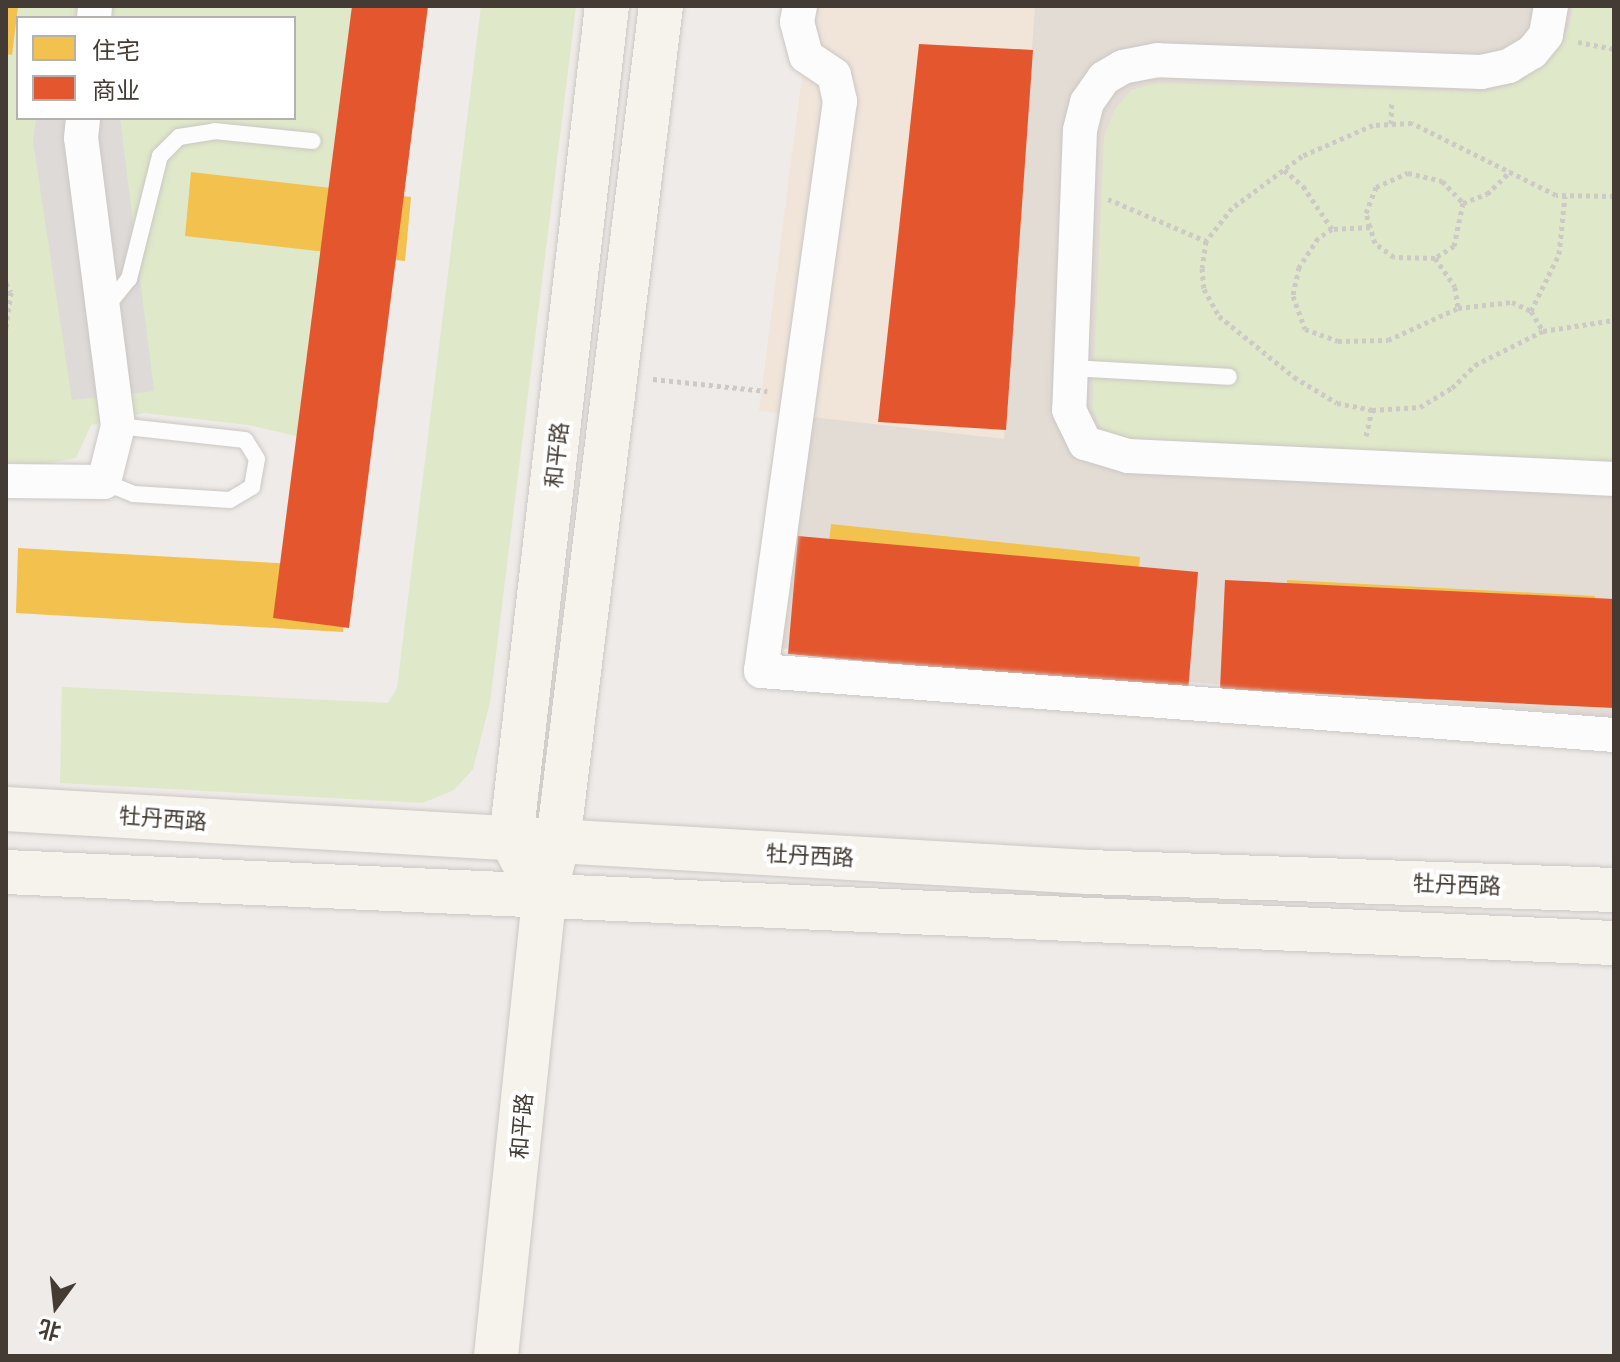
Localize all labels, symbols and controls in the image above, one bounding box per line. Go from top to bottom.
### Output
legend [16,16,296,120]
text: 住宅 [92,37,140,65]
text: 商业 [92,77,140,105]
street label: 和平路 [540,421,574,489]
street label: 牡丹西路 [118,803,208,835]
street label: 牡丹西路 [765,841,855,871]
street label: 牡丹西路 [1413,870,1501,900]
street label: 和平路 [506,1092,538,1160]
north arrow [16,1266,96,1346]
text: 北 [36,1314,64,1346]

